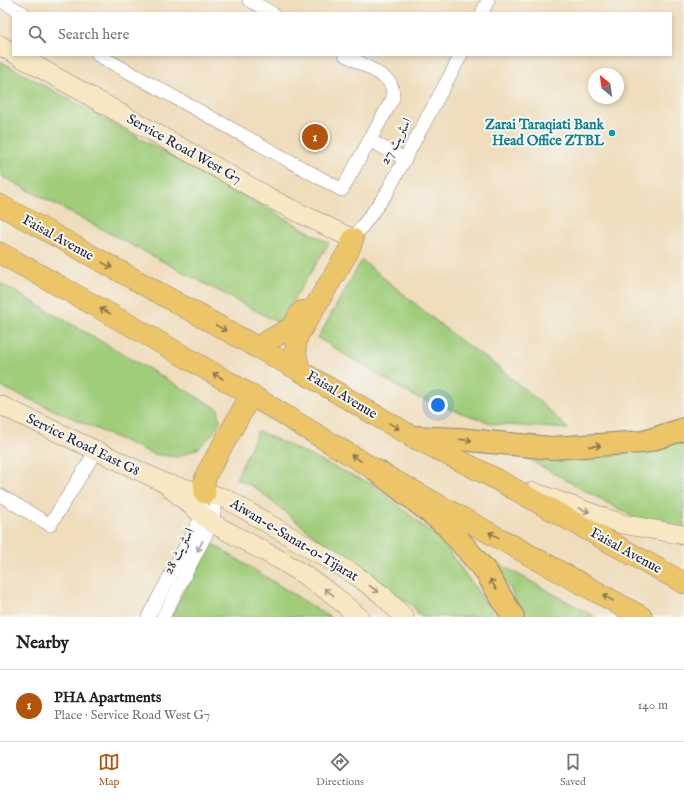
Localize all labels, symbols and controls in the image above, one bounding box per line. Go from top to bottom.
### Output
search box [12,12,672,56]
icon: search [26,23,48,45]
text: Search here [58,25,129,44]
north arrow [588,68,624,104]
street label: Service Road West G7 [123,110,245,188]
street label: اسٹریٹ 27 [376,114,416,168]
place label: Zarai Taraqiati Bank Head Office ZTBL [485,116,605,150]
pin: 1 [302,122,328,152]
marker: Zarai Taraqiati Bank Head Office ZTBL [607,128,617,138]
street label: Faisal Avenue [19,211,97,265]
one-way arrow [101,262,113,270]
one-way arrow [99,307,111,315]
one-way arrow [215,324,227,332]
street label: Faisal Avenue [303,367,381,423]
one-way arrow [212,371,224,379]
your location [428,395,448,415]
street label: Service Road East G8 [23,410,143,480]
one-way arrow [388,423,400,431]
one-way arrow [459,436,472,444]
one-way arrow [588,442,601,449]
one-way arrow [351,454,362,462]
street label: Aiwan-e-Sanat-o-Tijarat [226,494,362,586]
one-way arrow [577,507,589,515]
street label: Faisal Avenue [587,524,665,578]
street label: اسٹریٹ 28 [159,525,199,577]
one-way arrow [488,530,500,538]
one-way arrow [196,540,203,552]
one-way arrow [489,578,498,589]
one-way arrow [369,585,380,594]
one-way arrow [324,588,335,596]
one-way arrow [602,593,614,601]
text: Nearby [16,633,69,654]
text: PHA Apartments [54,688,161,707]
text: 1 [27,697,31,714]
text: 140 m [638,697,668,714]
text: Place · Service Road West G7 [54,707,210,724]
tab: Map [98,751,120,789]
tab: Directions [316,751,364,789]
tab: Saved [560,751,586,789]

